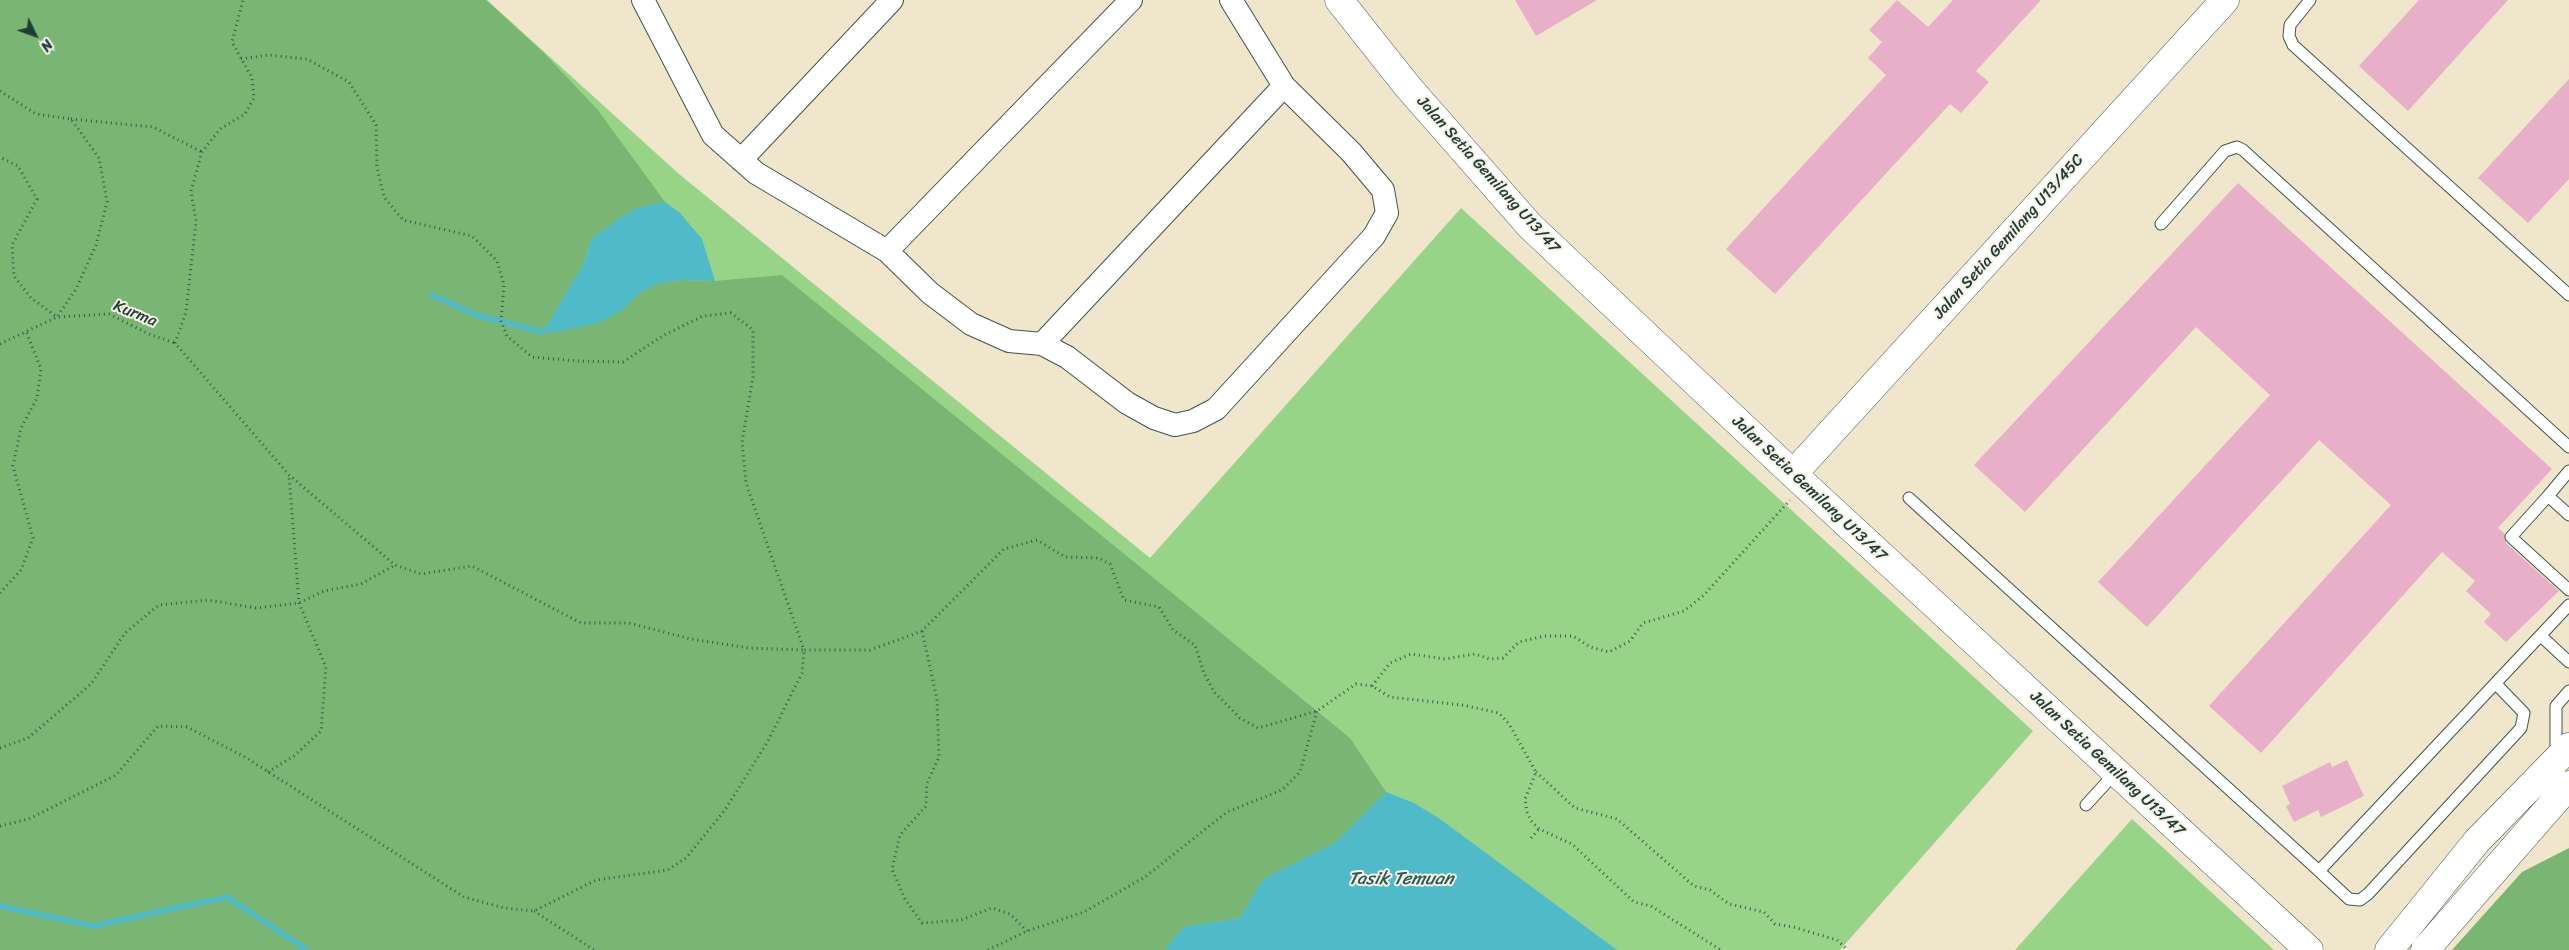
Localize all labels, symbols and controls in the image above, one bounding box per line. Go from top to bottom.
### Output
north arrow [10,10,60,60]
text: N [34,33,59,57]
street label: Jalan Setia Gemilang U13/47 [1412,93,1564,257]
street label: Jalan Setia Gemilang U13/45C [1930,151,2088,323]
street label: Kurma [110,297,160,331]
street label: Jalan Setia Gemilang U13/47 [1728,412,1890,566]
street label: Jalan Setia Gemilang U13/47 [2026,687,2188,841]
water label: Tasik Temuan [1349,868,1453,890]

